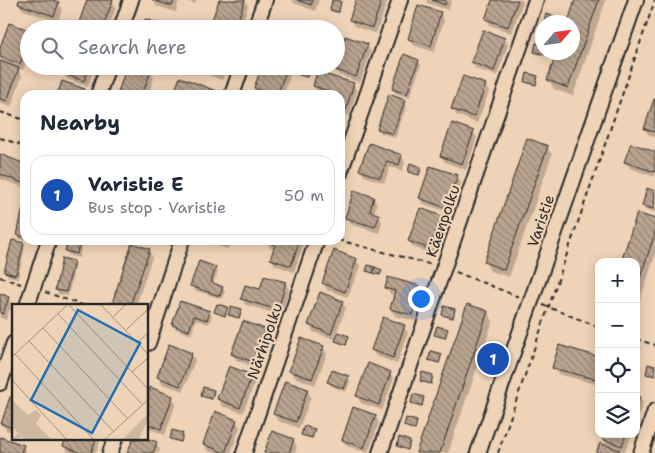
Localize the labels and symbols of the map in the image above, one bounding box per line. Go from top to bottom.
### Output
north arrow [535,15,580,60]
street label: Käenpolku [421,182,465,260]
street label: Varistie [523,192,559,250]
your location [408,286,434,312]
street label: Närhipolku [243,300,287,382]
inset map [12,304,149,440]
pin: 1 [477,340,509,378]

